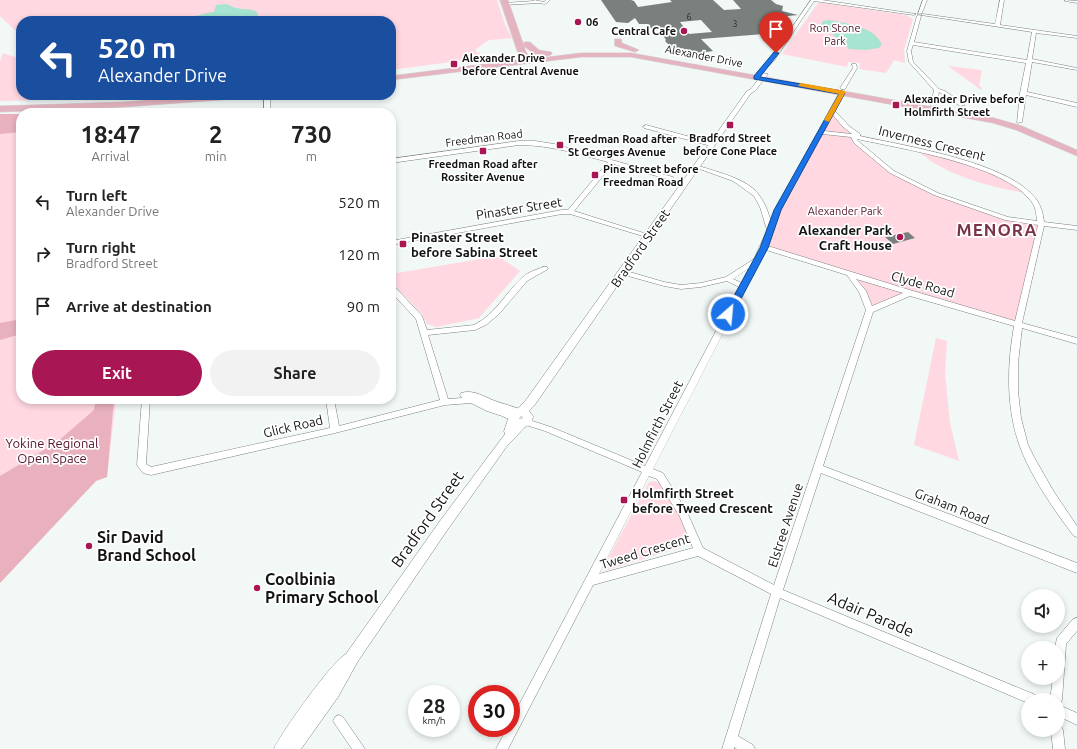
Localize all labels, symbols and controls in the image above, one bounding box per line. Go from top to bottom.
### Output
house number: 6 [686,12,692,22]
pin [759,12,793,53]
place label: 06 [586,16,598,28]
marker: 06 [573,17,583,27]
icon: arrive [765,18,787,40]
house number: 3 [732,19,738,29]
park label: Ron Stone Park [810,22,860,47]
place label: Central Cafe [611,25,676,37]
marker: Central Cafe [679,26,689,36]
icon: left [32,32,84,84]
text: 520 m [98,32,176,63]
street label: Alexander Drive [664,43,744,69]
place label: Alexander Drive before Central Avenue [462,52,579,77]
marker: Alexander Drive before Central Avenue [449,59,459,69]
text: Alexander Drive [98,65,227,85]
place label: Alexander Drive before Holmfirth Street [904,93,1025,118]
marker: Alexander Drive before Holmfirth Street [891,100,901,110]
marker: Bradford Street before Cone Place [725,120,735,130]
text: 18:47 [80,121,140,148]
text: 2 [209,121,222,148]
text: 730 [291,121,332,148]
street label: Inverness Crescent [877,123,987,163]
street label: Freedman Road [445,127,523,149]
place label: Bradford Street before Cone Place [683,132,777,157]
place label: Freedman Road after St Georges Avenue [568,133,677,158]
marker: Freedman Road after St Georges Avenue [555,140,565,150]
marker: Freedman Road after Rossiter Avenue [478,146,488,156]
text: Arrival [91,149,129,163]
text: min [205,149,227,163]
text: m [306,149,317,163]
place label: Freedman Road after Rossiter Avenue [429,158,538,183]
place label: Pine Street before Freedman Road [603,163,699,188]
marker: Pine Street before Freedman Road [590,170,600,180]
text: Turn left [66,187,127,204]
icon: left [32,191,54,213]
text: 520 m [338,194,380,211]
street label: Pinaster Street [475,194,563,222]
text: Alexander Drive [66,204,159,218]
park label: Alexander Park [808,205,883,217]
street label: Bradford Street [608,206,672,290]
district label: MENORA [957,220,1037,239]
place label: Alexander Park Craft House [799,223,893,252]
place label: Pinaster Street before Sabina Street [411,230,538,259]
marker: Alexander Park Craft House [895,232,905,242]
text: Turn right [66,239,136,256]
marker: Pinaster Street before Sabina Street [398,239,408,249]
icon: right [32,243,54,265]
text: 120 m [338,246,380,263]
text: Bradford Street [66,256,158,270]
street label: Clyde Road [890,268,956,300]
position arrow [707,293,749,335]
icon: arrive [32,295,54,317]
text: Arrive at destination [66,298,212,315]
text: 90 m [347,298,380,315]
button: Exit [32,350,202,396]
button: Share [210,350,380,396]
street label: Holmfirth Street [629,378,685,470]
street label: Glick Road [262,412,324,440]
park label: Yokine Regional Open Space [6,436,99,465]
street label: Bradford Street [387,467,467,570]
street label: Elstree Avenue [765,481,805,569]
street label: Graham Road [913,485,991,527]
place label: Holmfirth Street before Tweed Crescent [632,486,773,515]
marker: Holmfirth Street before Tweed Crescent [619,495,629,505]
place label: Sir David Brand School [97,528,196,564]
street label: Tweed Crescent [599,531,691,571]
marker: Sir David Brand School [84,541,94,551]
place label: Coolbinia Primary School [265,570,379,606]
marker: Coolbinia Primary School [252,583,262,593]
street label: Adair Parade [825,588,917,640]
map controls [1021,589,1065,737]
button: sound [1021,589,1065,633]
button: + [1021,641,1065,685]
speed limit sign: 30 [468,685,520,737]
button: − [1021,693,1065,737]
text: 28 [423,694,445,717]
text: km/h [422,715,446,726]

